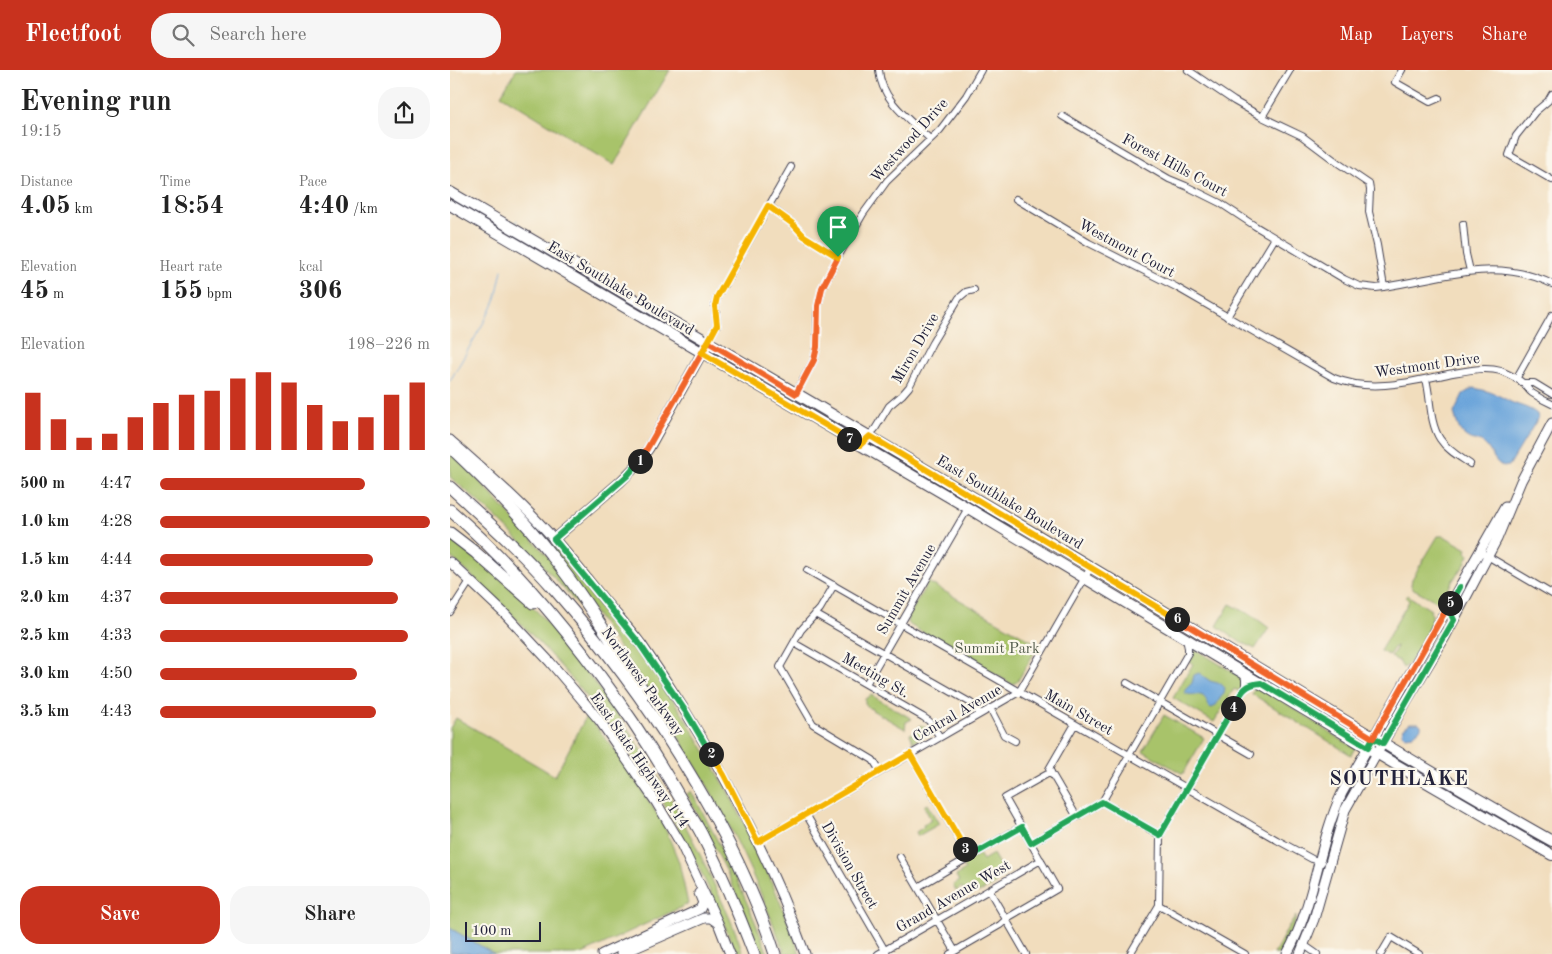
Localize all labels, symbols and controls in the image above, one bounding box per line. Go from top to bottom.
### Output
search box [151,13,501,58]
icon: search [169,21,197,49]
text: Fleetfoot [25,23,121,47]
text: Search here [209,26,306,45]
text: Map [1339,26,1373,44]
text: Layers [1401,26,1453,44]
text: Share [1481,26,1527,44]
button: share [378,87,430,139]
text: Evening run [20,89,172,117]
street label: Westwood Drive [869,96,952,186]
text: 19:15 [20,124,62,140]
street label: Forest Hills Court [1119,132,1230,200]
text: Distance [20,175,73,189]
text: Time [159,175,191,189]
text: Pace [299,175,327,189]
text: 4.05 [20,194,71,219]
text: 18:54 [159,194,224,219]
text: 4:40 [299,194,349,219]
text: km [71,202,93,216]
text: /km [349,202,378,216]
pin [817,206,859,257]
icon: arrive [824,213,852,241]
street label: Westmont Court [1076,218,1177,281]
street label: East Southlake Boulevard [544,240,696,339]
text: Elevation [20,260,77,274]
text: Heart rate [159,260,222,274]
text: kcal [299,260,323,274]
text: 45 [20,279,49,304]
text: 155 [159,279,203,304]
text: 306 [299,279,342,304]
text: m [49,287,64,301]
text: bpm [203,287,232,301]
street label: Miron Drive [890,311,942,387]
text: Elevation [20,337,85,353]
text: 198–226 m [347,337,430,353]
street label: Westmont Drive [1374,352,1481,381]
pin: 7 [836,426,862,452]
text: 7 [845,432,854,446]
pin: 1 [628,448,652,474]
text: 1 [636,454,645,468]
street label: East Southlake Boulevard [933,454,1085,553]
text: 500 m [20,476,65,492]
text: 4:47 [100,476,132,492]
text: 1.0 km [20,514,69,530]
text: 4:28 [100,514,132,530]
street label: Summit Avenue [875,542,939,638]
text: 1.5 km [20,552,69,568]
text: 4:44 [100,552,132,568]
text: 2.0 km [20,590,69,606]
text: 4:37 [100,590,132,606]
pin: 5 [1438,590,1462,616]
text: 5 [1446,596,1455,610]
pin: 6 [1164,606,1190,632]
text: 6 [1173,612,1182,626]
street label: Northwest Parkway [598,625,686,739]
text: 2.5 km [20,628,69,644]
text: 4:33 [100,628,132,644]
park label: Summit Park [954,642,1040,657]
street label: Meeting St. [839,651,911,702]
text: 3.0 km [20,666,69,682]
text: 4:50 [100,666,132,682]
street label: Central Avenue [911,683,1005,746]
street label: Main Street [1042,688,1115,739]
street label: East State Highway 114 [587,691,691,831]
pin: 4 [1220,696,1246,720]
text: 4 [1229,701,1238,715]
text: 3.5 km [20,704,69,720]
text: 4:43 [100,704,132,720]
pin: 2 [698,742,724,766]
text: 2 [707,747,716,761]
district label: SOUTHLAKE [1329,770,1469,790]
street label: Division Street [818,820,880,912]
pin: 3 [952,836,978,862]
text: 3 [961,842,970,856]
street label: Grand Avenue West [894,858,1014,936]
button: Save [20,886,220,944]
button: Share [230,886,430,944]
scale bar [465,919,541,942]
text: 100 m [472,924,511,938]

